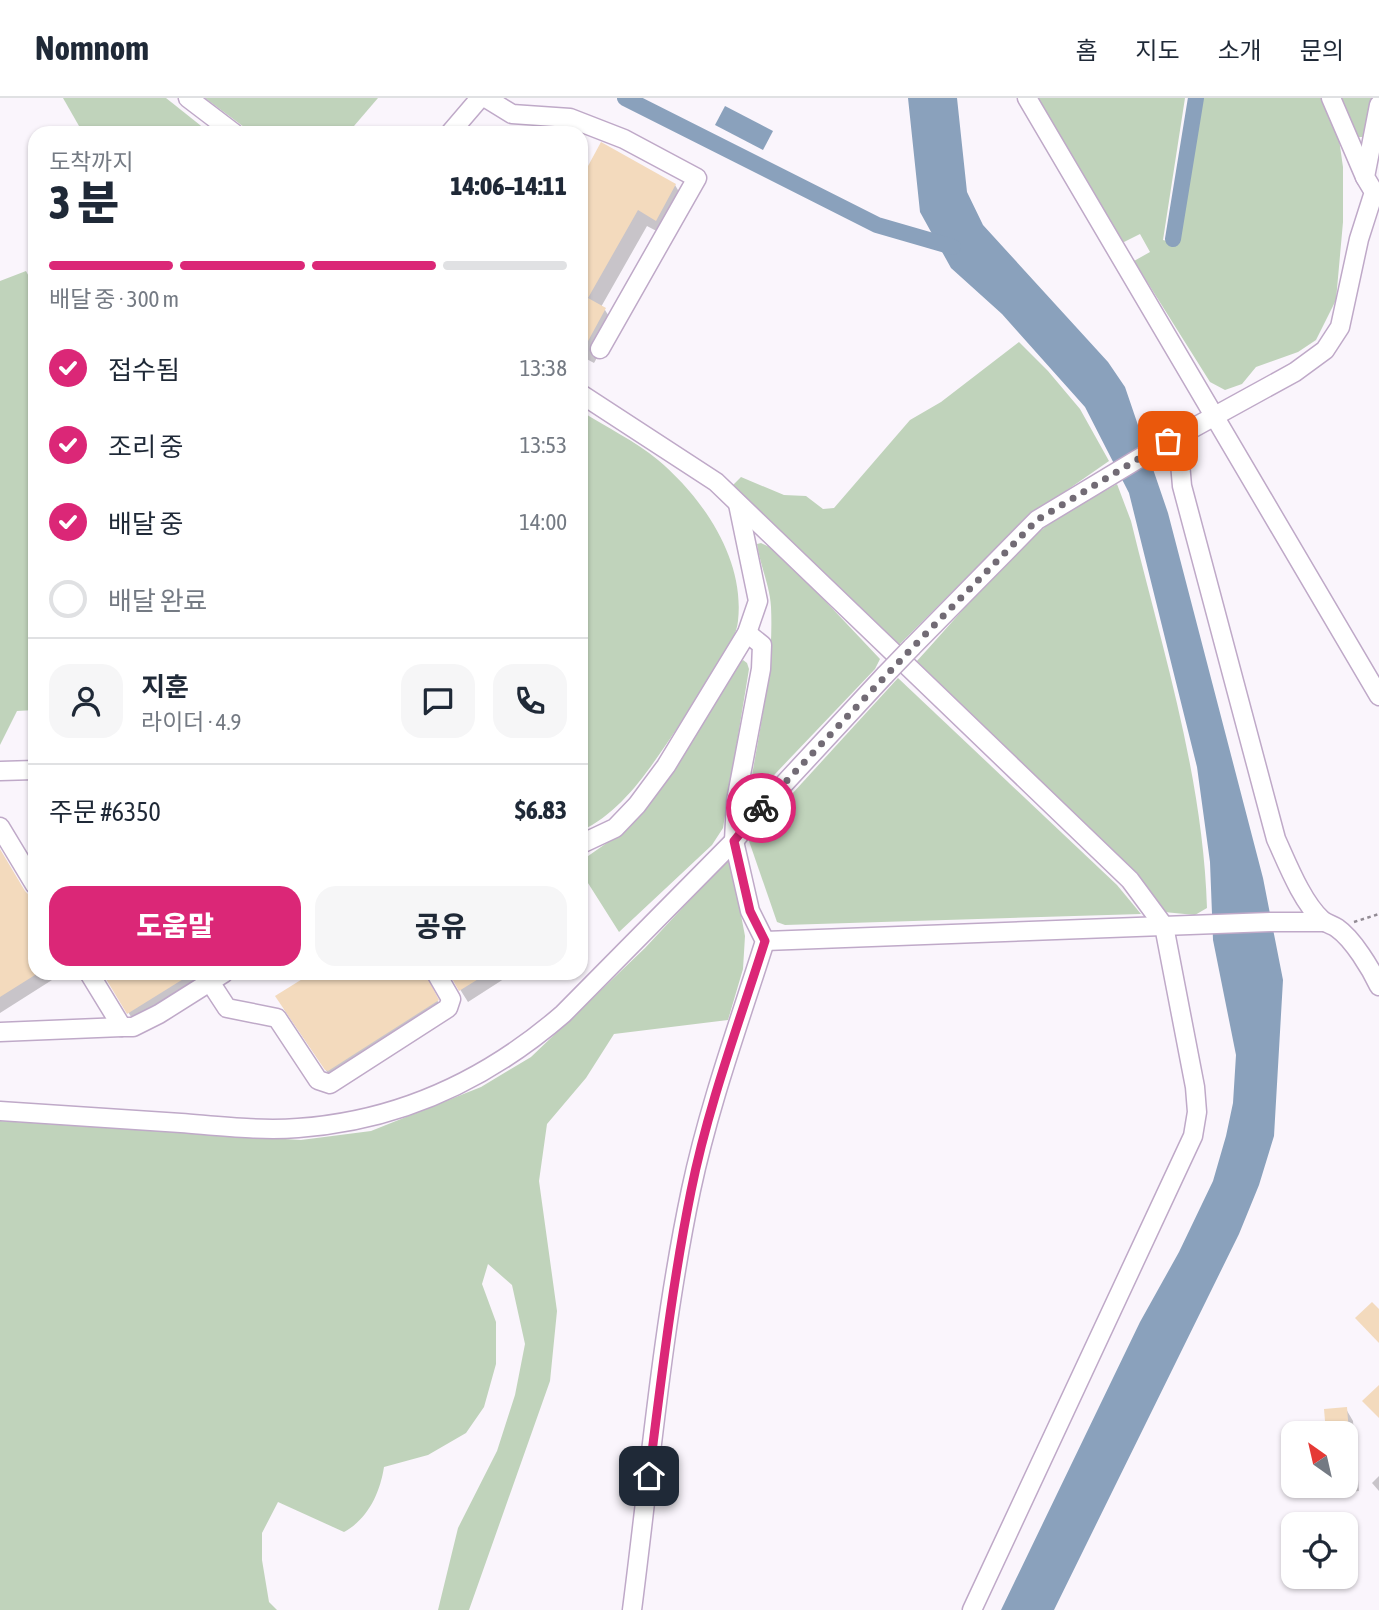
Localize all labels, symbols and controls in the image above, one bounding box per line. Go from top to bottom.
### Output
text: Nomnom [35,29,149,67]
text: 홈 [1075,37,1097,64]
text: 지도 [1135,37,1180,64]
text: 소개 [1218,37,1262,64]
text: 문의 [1300,37,1344,64]
text: 도착까지 [49,149,134,175]
text: 14:06–14:11 [450,171,567,201]
text: 3 분 [49,176,119,229]
text: 배달 중 · 300 m [49,286,179,312]
icon: check [49,349,87,387]
text: 접수됨 [108,355,180,385]
text: 13:38 [520,355,567,381]
pin [1138,411,1198,471]
icon: bag [1149,422,1187,460]
icon: check [49,426,87,464]
text: 조리 중 [108,432,183,462]
text: 13:53 [520,432,567,458]
icon: check [49,503,87,541]
text: 배달 중 [108,509,183,539]
text: 14:00 [519,509,567,535]
text: 배달 완료 [108,586,207,616]
button: person [49,664,123,738]
button: chat [401,664,475,738]
button: phone [493,664,567,738]
text: 지훈 [141,672,189,702]
text: 라이더 · 4.9 [141,709,241,735]
courier [726,773,796,843]
icon: bike [742,789,780,827]
text: $6.83 [515,795,567,825]
text: 주문 #6350 [49,797,161,827]
button: 도움말 [49,886,301,966]
button: 공유 [315,886,567,966]
north arrow [1281,1421,1358,1498]
map controls [1281,1421,1358,1589]
pin [619,1446,679,1506]
icon: home [630,1457,668,1495]
button: locate [1281,1512,1358,1589]

